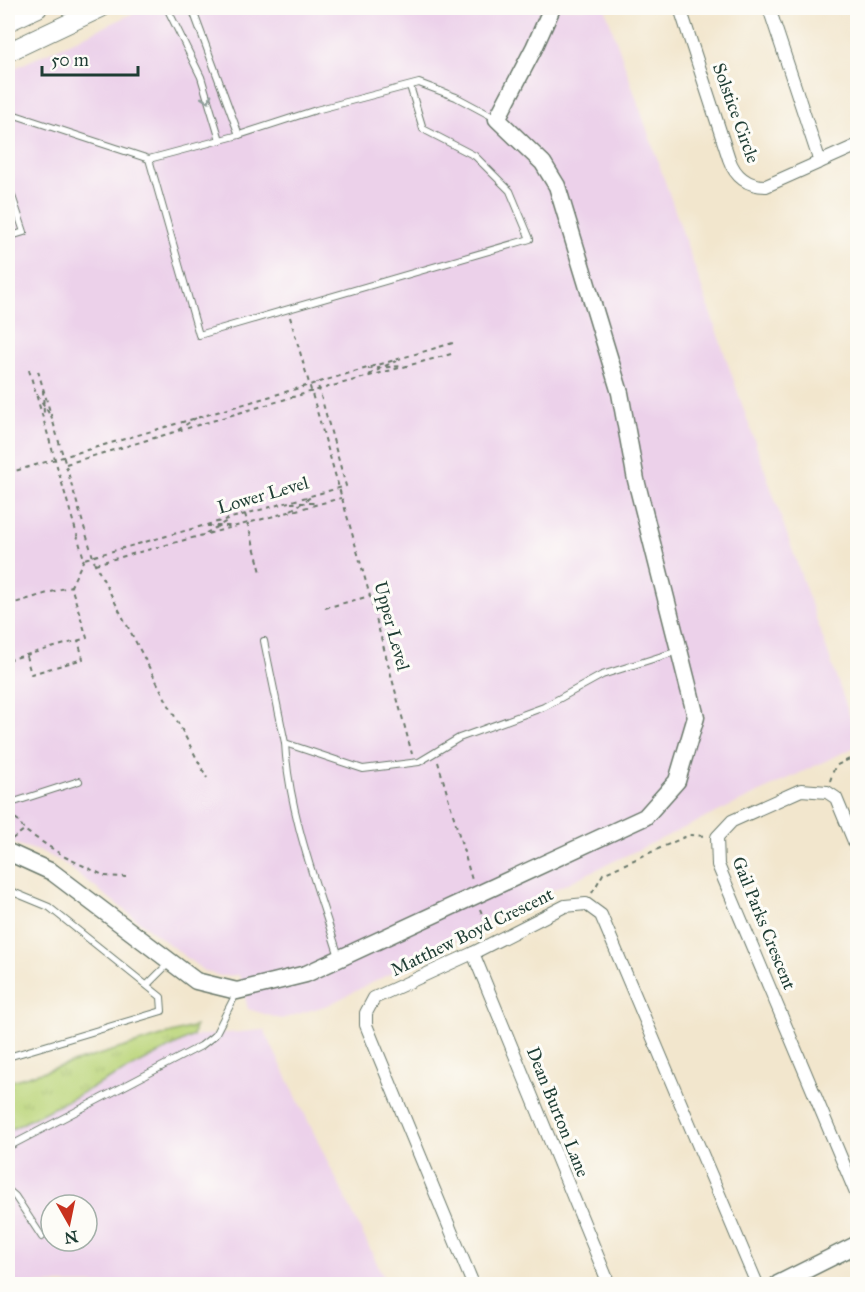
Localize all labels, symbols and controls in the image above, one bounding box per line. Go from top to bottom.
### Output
scale bar [42,39,138,77]
text: 50 m [51,49,89,71]
street label: Solstice Circle [708,60,764,166]
one-way arrow [200,93,212,104]
street label: Lower Level [215,471,311,518]
street label: Upper Level [370,579,415,673]
street label: Gail Parks Crescent [727,853,801,993]
street label: Matthew Boyd Crescent [387,883,557,981]
street label: Dean Burton Lane [522,1044,594,1180]
north arrow [39,1193,99,1253]
text: N [63,1227,79,1248]

